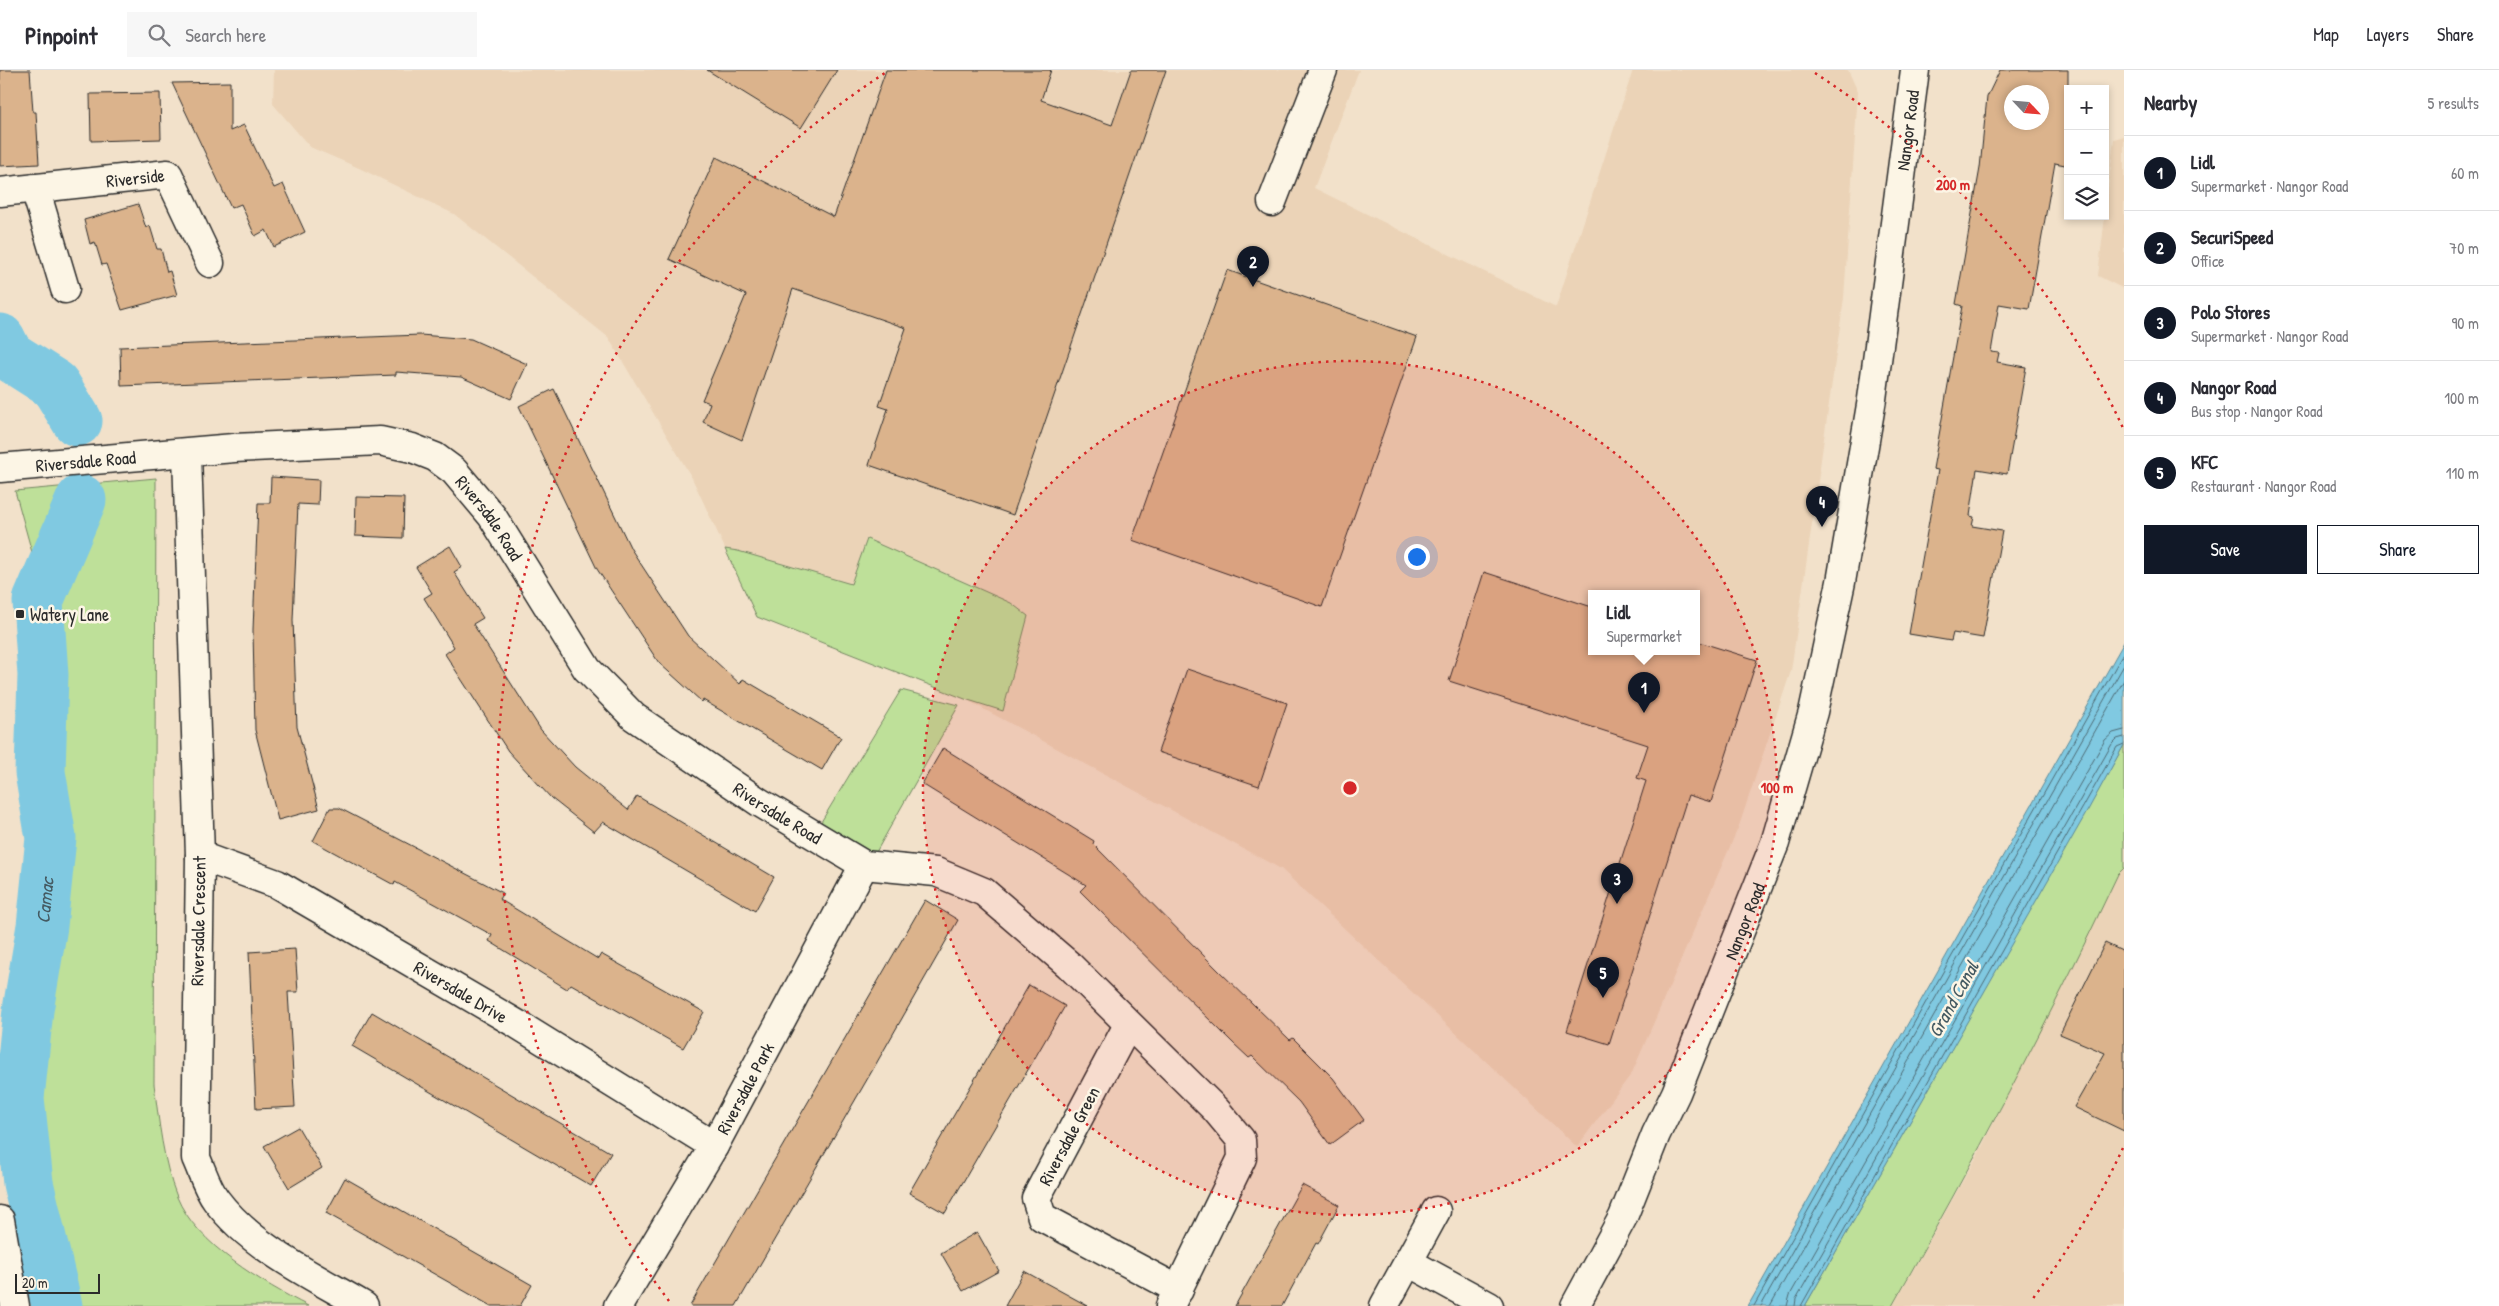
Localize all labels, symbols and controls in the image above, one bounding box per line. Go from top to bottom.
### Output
search box [127,12,477,57]
text: Pinpoint [25,19,97,51]
icon: search [145,21,173,49]
text: Search here [185,22,266,48]
text: Map [2313,22,2339,47]
text: Layers [2367,22,2409,47]
text: Share [2437,22,2474,47]
north arrow [2004,85,2049,130]
map controls [2064,85,2109,220]
button: + [2064,85,2109,130]
text: Nearby [2144,88,2197,117]
street label: Nangor Road [1890,89,1925,172]
text: 5 results [2428,92,2479,114]
button: − [2064,130,2109,175]
text: Lidl [2191,149,2215,175]
street label: Riverside [105,162,166,193]
text: 1 [2157,162,2163,184]
text: 60 m [2451,162,2479,184]
text: 200 m [1936,174,1970,195]
button: layers [2064,175,2109,220]
text: Supermarket · Nangor Road [2191,175,2348,197]
text: SecuriSpeed [2191,224,2273,250]
text: 2 [2156,237,2164,259]
text: 70 m [2449,237,2479,259]
pin: 2 [1237,246,1269,287]
text: Office [2191,250,2224,272]
text: Polo Stores [2191,299,2270,325]
text: 3 [2156,312,2164,334]
text: 90 m [2451,312,2479,334]
text: Supermarket · Nangor Road [2191,325,2348,347]
text: Nangor Road [2191,374,2276,400]
text: 4 [2157,387,2163,409]
text: 100 m [2444,387,2479,409]
text: Bus stop · Nangor Road [2191,400,2323,422]
street label: Riversdale Road [35,444,137,477]
text: KFC [2191,449,2218,475]
text: 5 [2157,462,2163,484]
text: 110 m [2446,462,2479,484]
street label: Riversdale Road [450,470,529,565]
text: Restaurant · Nangor Road [2191,475,2336,497]
pin: 4 [1806,486,1838,527]
button: Save [2144,525,2307,574]
button: Share [2317,525,2479,574]
your location [1404,544,1430,570]
popup [1588,590,1700,655]
text: Lidl [1607,599,1630,625]
place label: Watery Lane [30,602,109,627]
marker: Watery Lane [14,608,26,620]
text: Supermarket [1607,625,1681,647]
pin: 1 [1628,672,1660,713]
street label: Riversdale Road [728,776,827,850]
text: 100 m [1761,777,1793,798]
centre of rings [1341,779,1359,797]
street label: Riversdale Crescent [184,855,212,986]
pin: 3 [1601,863,1633,904]
water label: Camac [29,874,60,925]
street label: Nangor Road [1718,879,1771,963]
street label: Riversdale Drive [410,954,513,1029]
water label: Grand Canal [1921,955,1985,1042]
pin: 5 [1587,957,1619,998]
street label: Riversdale Park [710,1037,780,1139]
street label: Riversdale Green [1032,1082,1106,1190]
scale bar [15,1271,100,1294]
text: 20 m [22,1273,48,1292]

